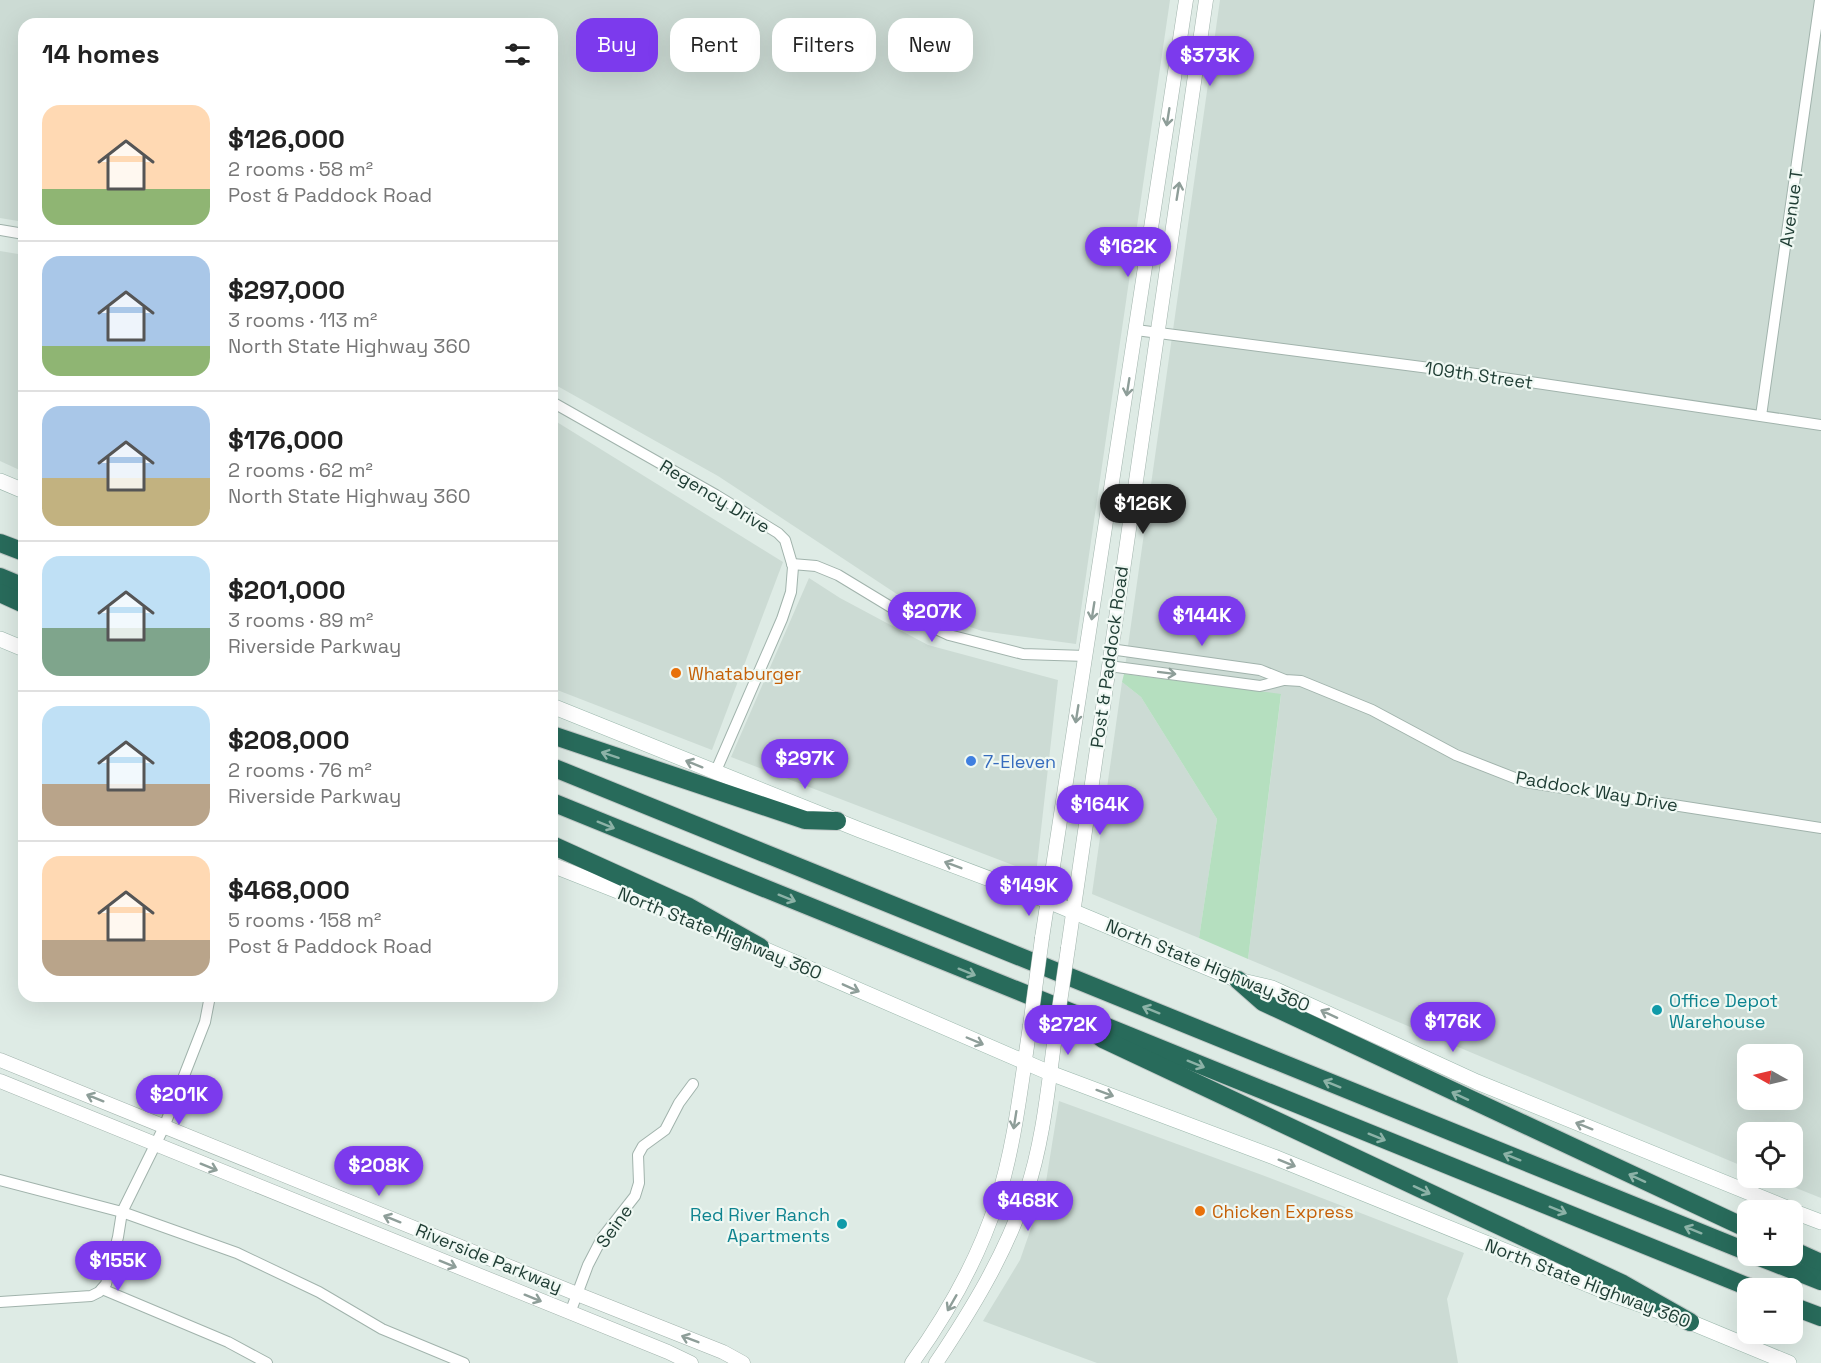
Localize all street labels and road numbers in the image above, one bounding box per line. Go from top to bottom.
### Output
street label: Avenue T [1774,167,1808,248]
street label: 109th Street [1423,356,1535,394]
street label: Regency Drive [656,454,774,538]
street label: Post & Paddock Road [1085,564,1133,750]
street label: Paddock Way Drive [1514,765,1680,817]
street label: North State Highway 360 [615,881,825,985]
street label: North State Highway 360 [1103,913,1313,1017]
street label: Seine [591,1200,637,1252]
street label: Riverside Parkway [412,1218,566,1298]
street label: North State Highway 360 [1482,1233,1694,1333]

